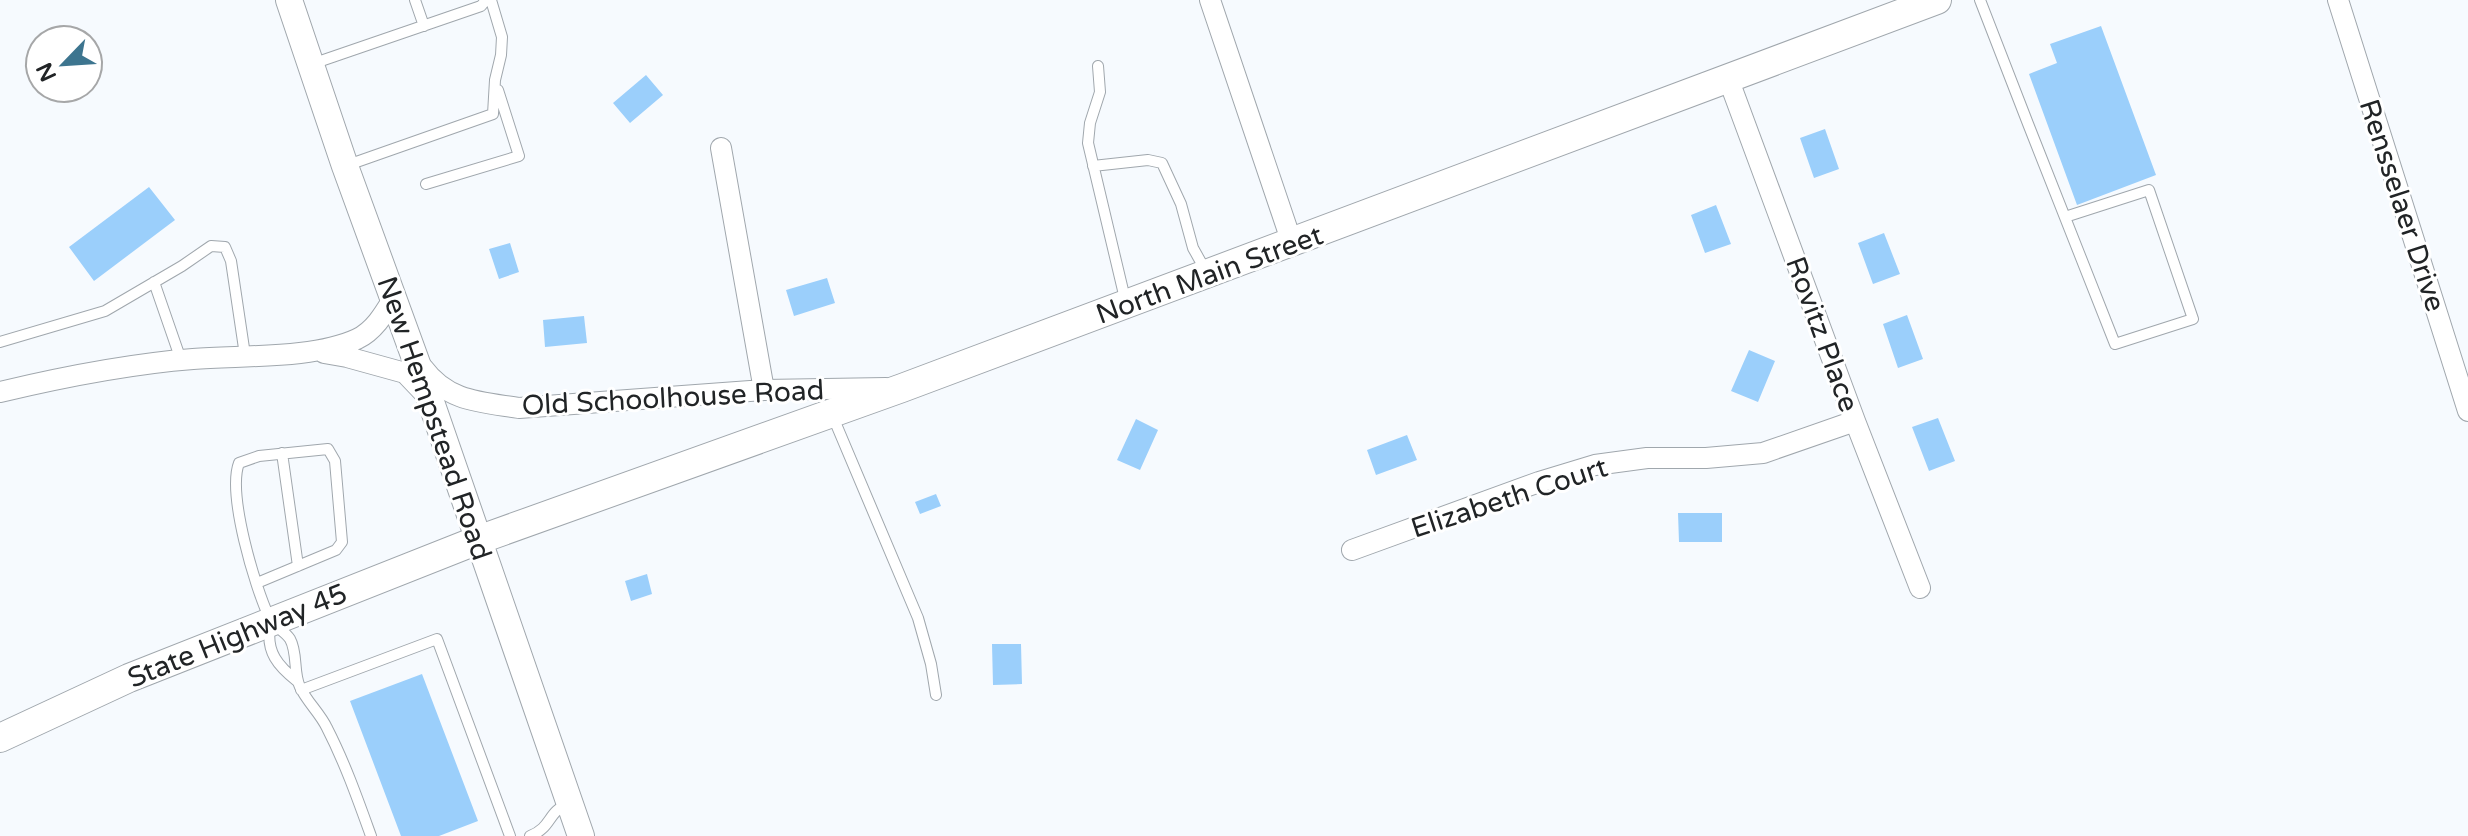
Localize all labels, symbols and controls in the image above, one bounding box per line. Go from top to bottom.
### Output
north arrow [24,24,104,104]
text: N [31,59,62,86]
street label: Rensselaer Drive [2352,95,2452,316]
street label: North Main Street [1091,218,1328,332]
street label: Rovitz Place [1778,252,1866,417]
street label: New Hempstead Road [369,272,499,565]
street label: Old Schoolhouse Road [521,373,825,423]
street label: Elizabeth Court [1407,450,1612,546]
street label: State Highway 45 [123,576,352,695]

